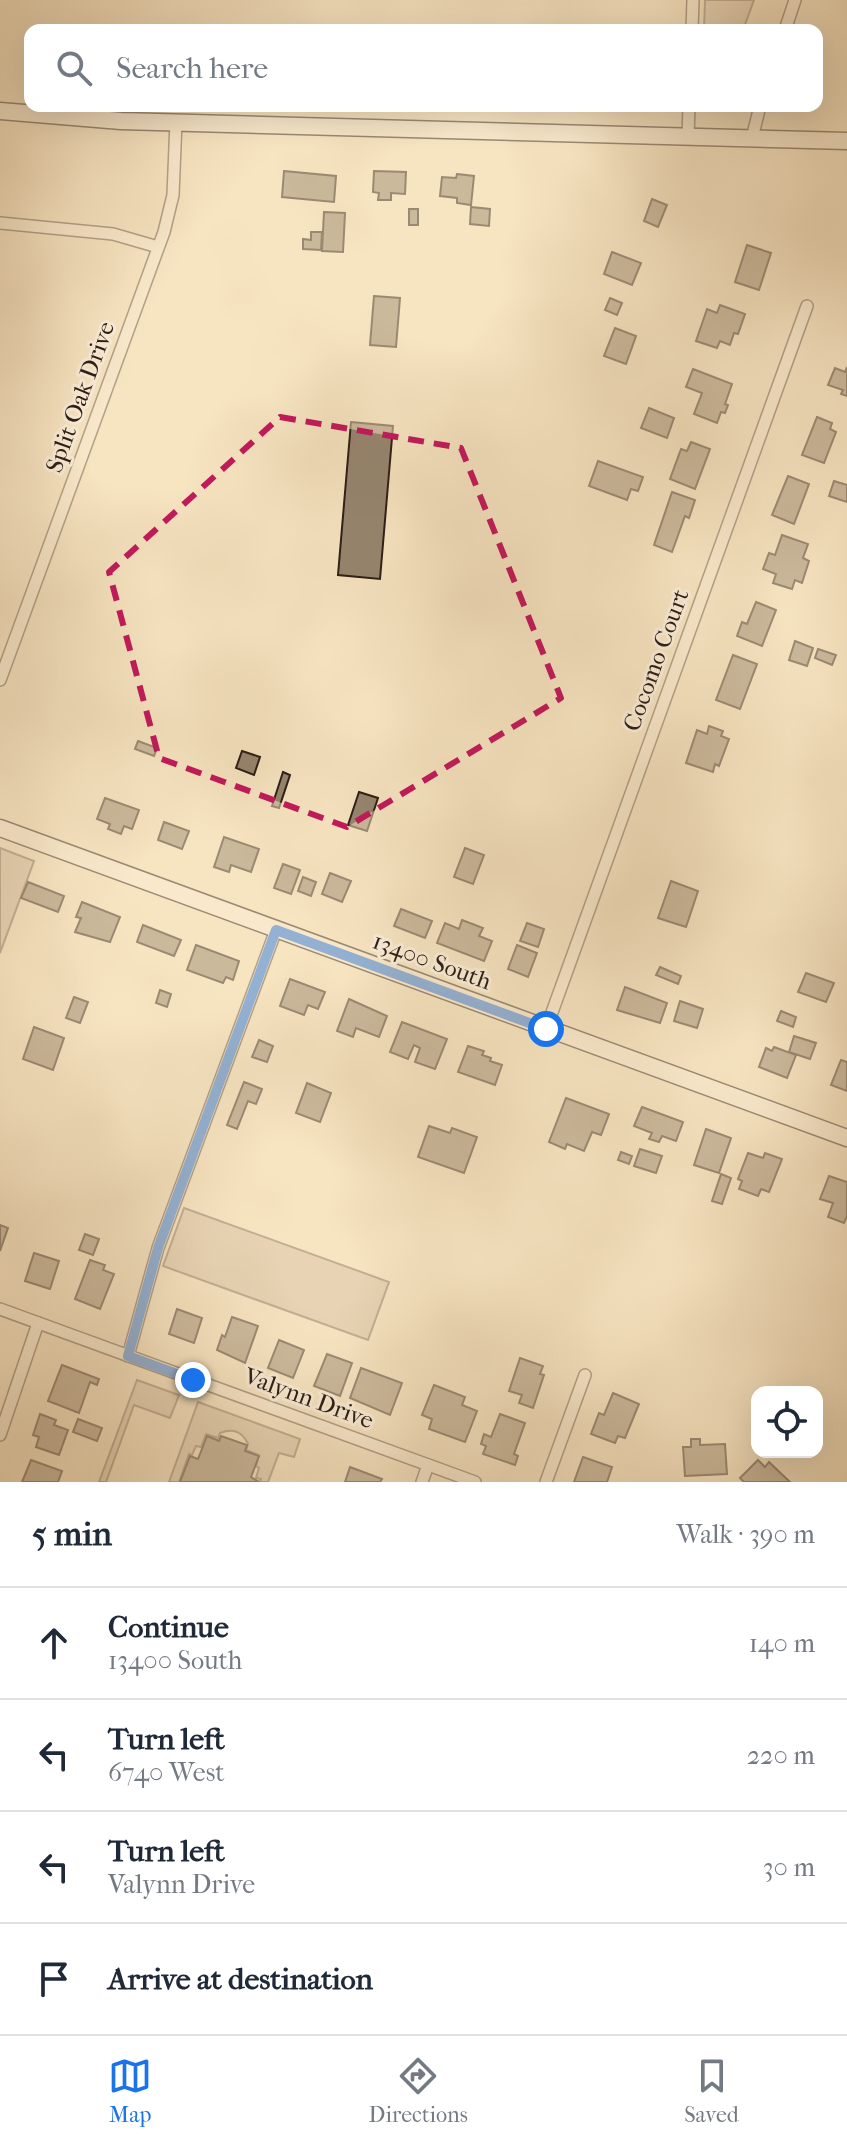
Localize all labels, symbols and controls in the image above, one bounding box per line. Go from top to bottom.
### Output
search box [24,24,823,112]
icon: search [52,46,96,90]
text: Search here [116,51,268,86]
street label: Split Oak Drive [40,318,120,476]
street label: Cocomo Court [617,585,695,735]
street label: 13400 South [369,927,496,996]
route start [528,1011,564,1047]
street label: Valynn Drive [240,1361,378,1434]
route end [175,1362,211,1398]
map controls [751,1386,823,1458]
button: locate [751,1386,823,1458]
text: 5 min [32,1514,112,1554]
text: Walk · 390 m [676,1519,815,1550]
text: Continue [108,1610,229,1645]
icon: ahead [32,1621,76,1665]
text: 140 m [749,1628,815,1659]
text: 13400 South [108,1645,242,1676]
text: Turn left [108,1722,225,1757]
icon: left [32,1733,76,1777]
text: 220 m [747,1740,815,1771]
text: 6740 West [108,1757,225,1788]
text: Turn left [108,1834,225,1869]
icon: left [32,1845,76,1889]
text: 30 m [763,1852,815,1883]
text: Valynn Drive [108,1869,255,1900]
icon: arrive [32,1957,76,2001]
text: Arrive at destination [108,1962,373,1997]
tab: Map [108,2054,152,2128]
tab: Directions [369,2054,468,2128]
tab: Saved [684,2054,739,2128]

